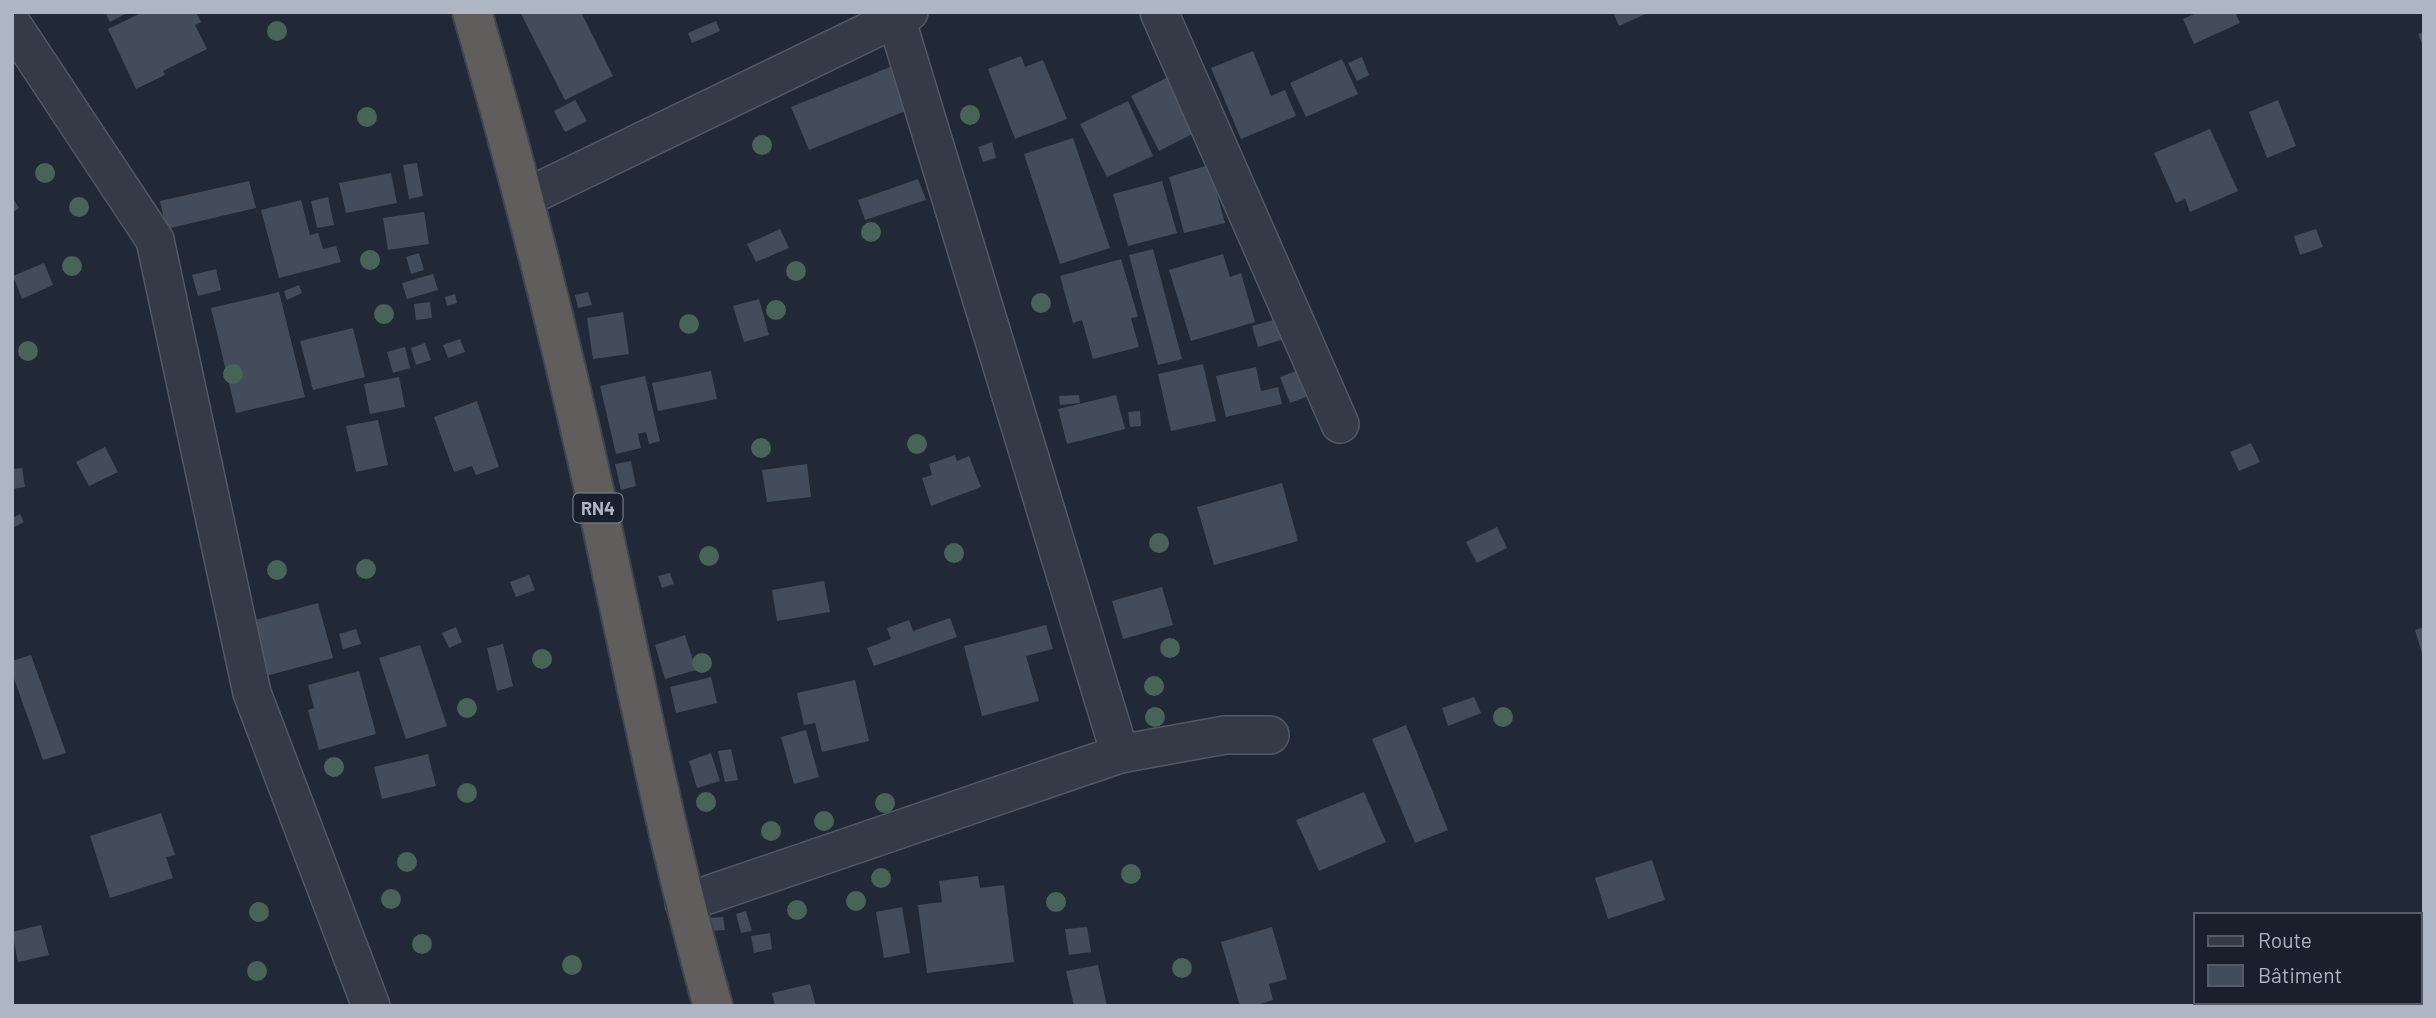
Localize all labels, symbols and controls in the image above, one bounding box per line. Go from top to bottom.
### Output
road number: RN4 [574,494,622,522]
legend [2194,913,2422,1004]
text: Route [2258,927,2312,952]
text: Bâtiment [2258,962,2342,987]

